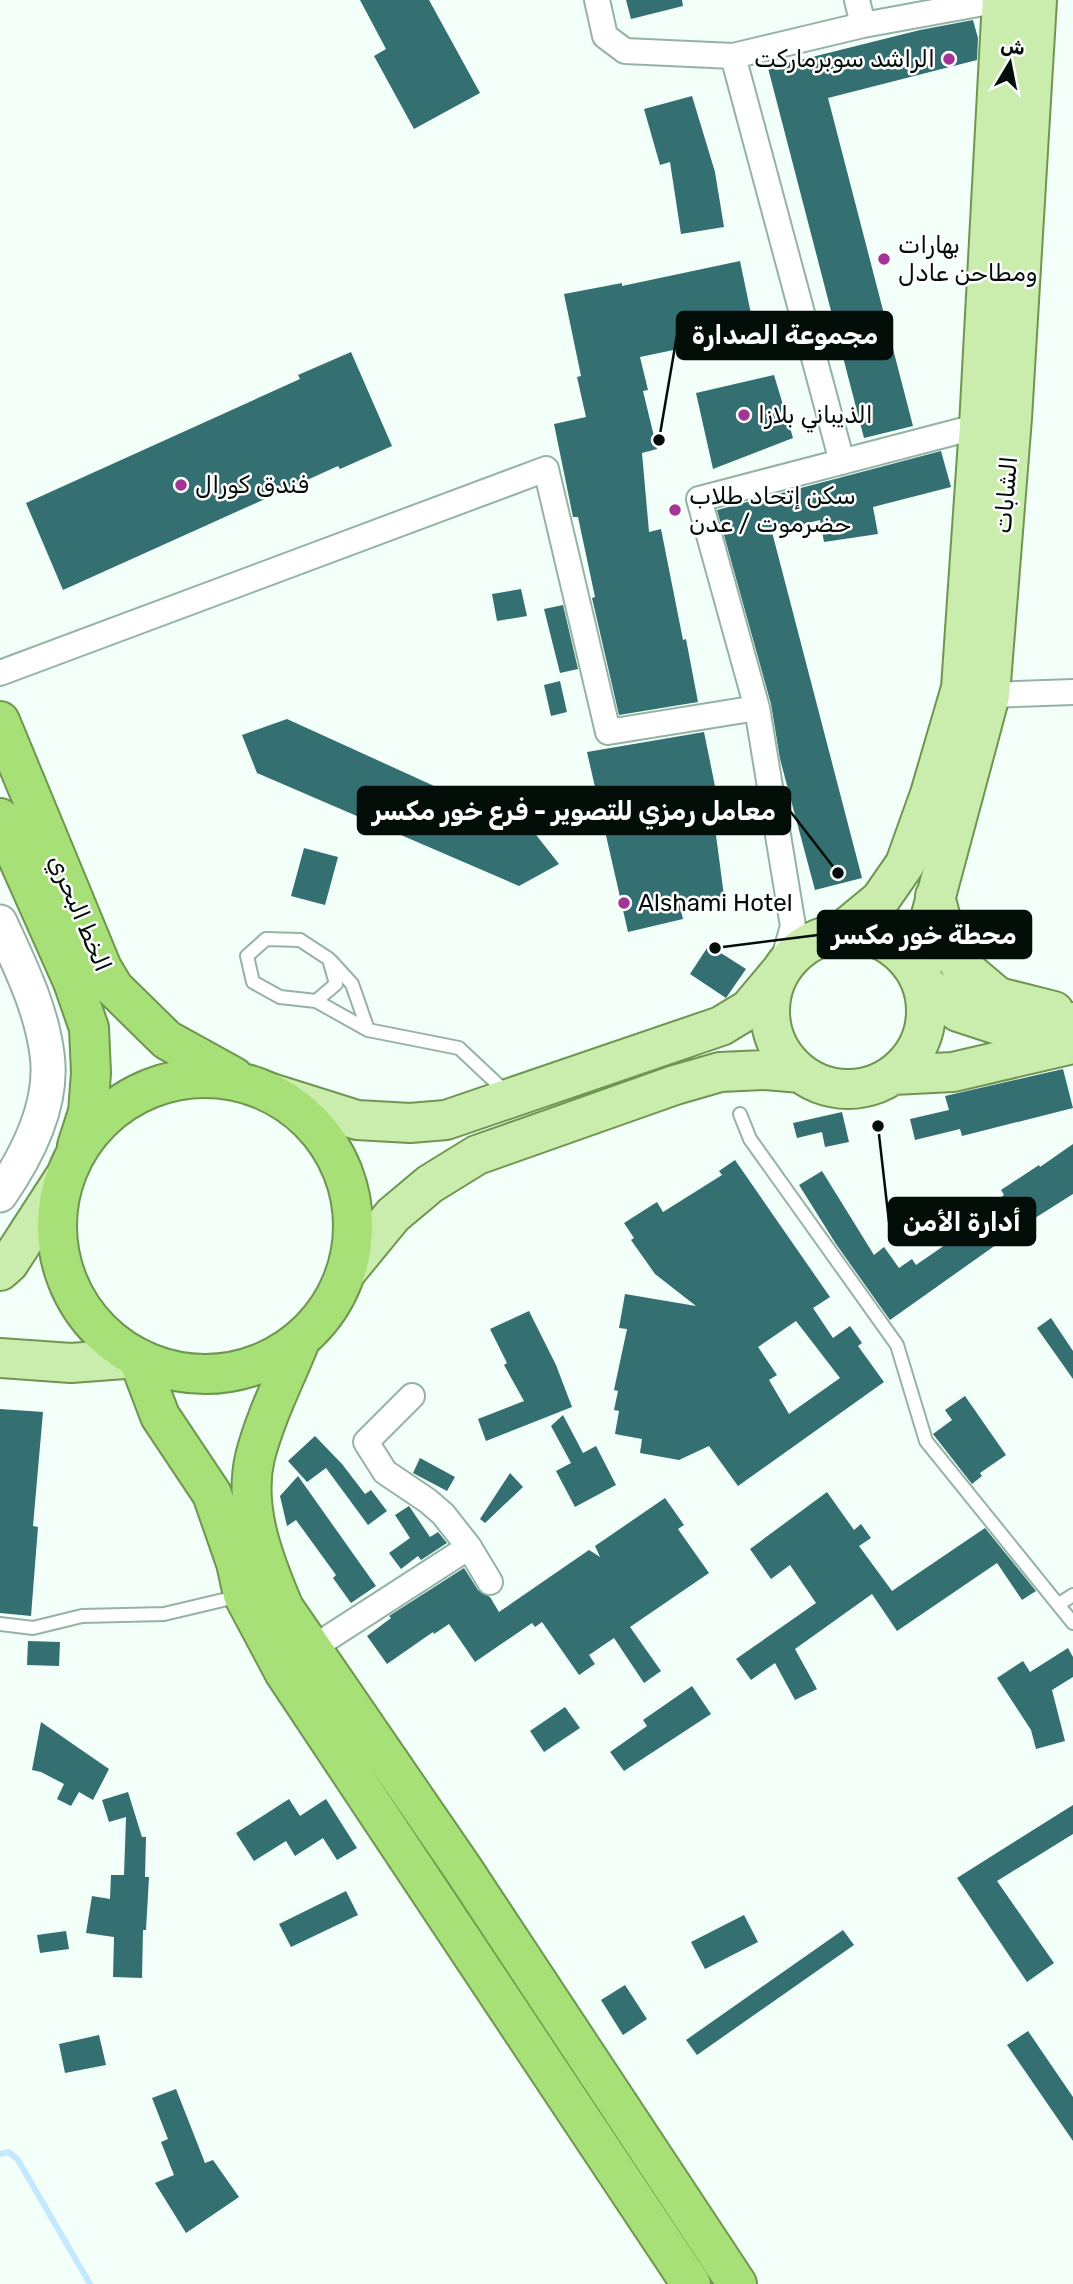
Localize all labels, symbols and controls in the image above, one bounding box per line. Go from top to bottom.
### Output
north arrow [975,28,1045,98]
text: ش [999,33,1027,60]
place label: الراشد سوبرماركت [754,45,935,73]
marker: الراشد سوبرماركت [941,51,957,67]
place label: بهارات ومطاحن عادل [898,231,1038,287]
marker: بهارات ومطاحن عادل [876,251,892,267]
callout: مجموعة الصدارة [677,312,892,359]
text: مجموعة الصدارة [692,320,878,351]
place label: الذيباني بلازا [758,401,873,433]
marker: الذيباني بلازا [736,407,752,423]
street label: الشابات [989,455,1023,535]
place label: فندق كورال [195,471,309,499]
marker: فندق كورال [173,477,189,493]
place label: سكن إتحاد طلاب حضرموت / عدن [689,482,856,538]
marker: سكن إتحاد طلاب حضرموت / عدن [667,502,683,518]
callout: معامل رمزي للتصوير - فرع خور مكسر [358,787,790,834]
text: معامل رمزي للتصوير - فرع خور مكسر [370,796,776,830]
street label: الخط البحري [40,850,117,977]
place label: Alshami Hotel [638,889,793,917]
marker: Alshami Hotel [616,895,632,911]
callout: محطة خور مكسر [818,911,1031,958]
text: محطة خور مكسر [829,920,1017,951]
callout: أدارة الأمن [889,1198,1035,1245]
text: أدارة الأمن [903,1207,1021,1238]

